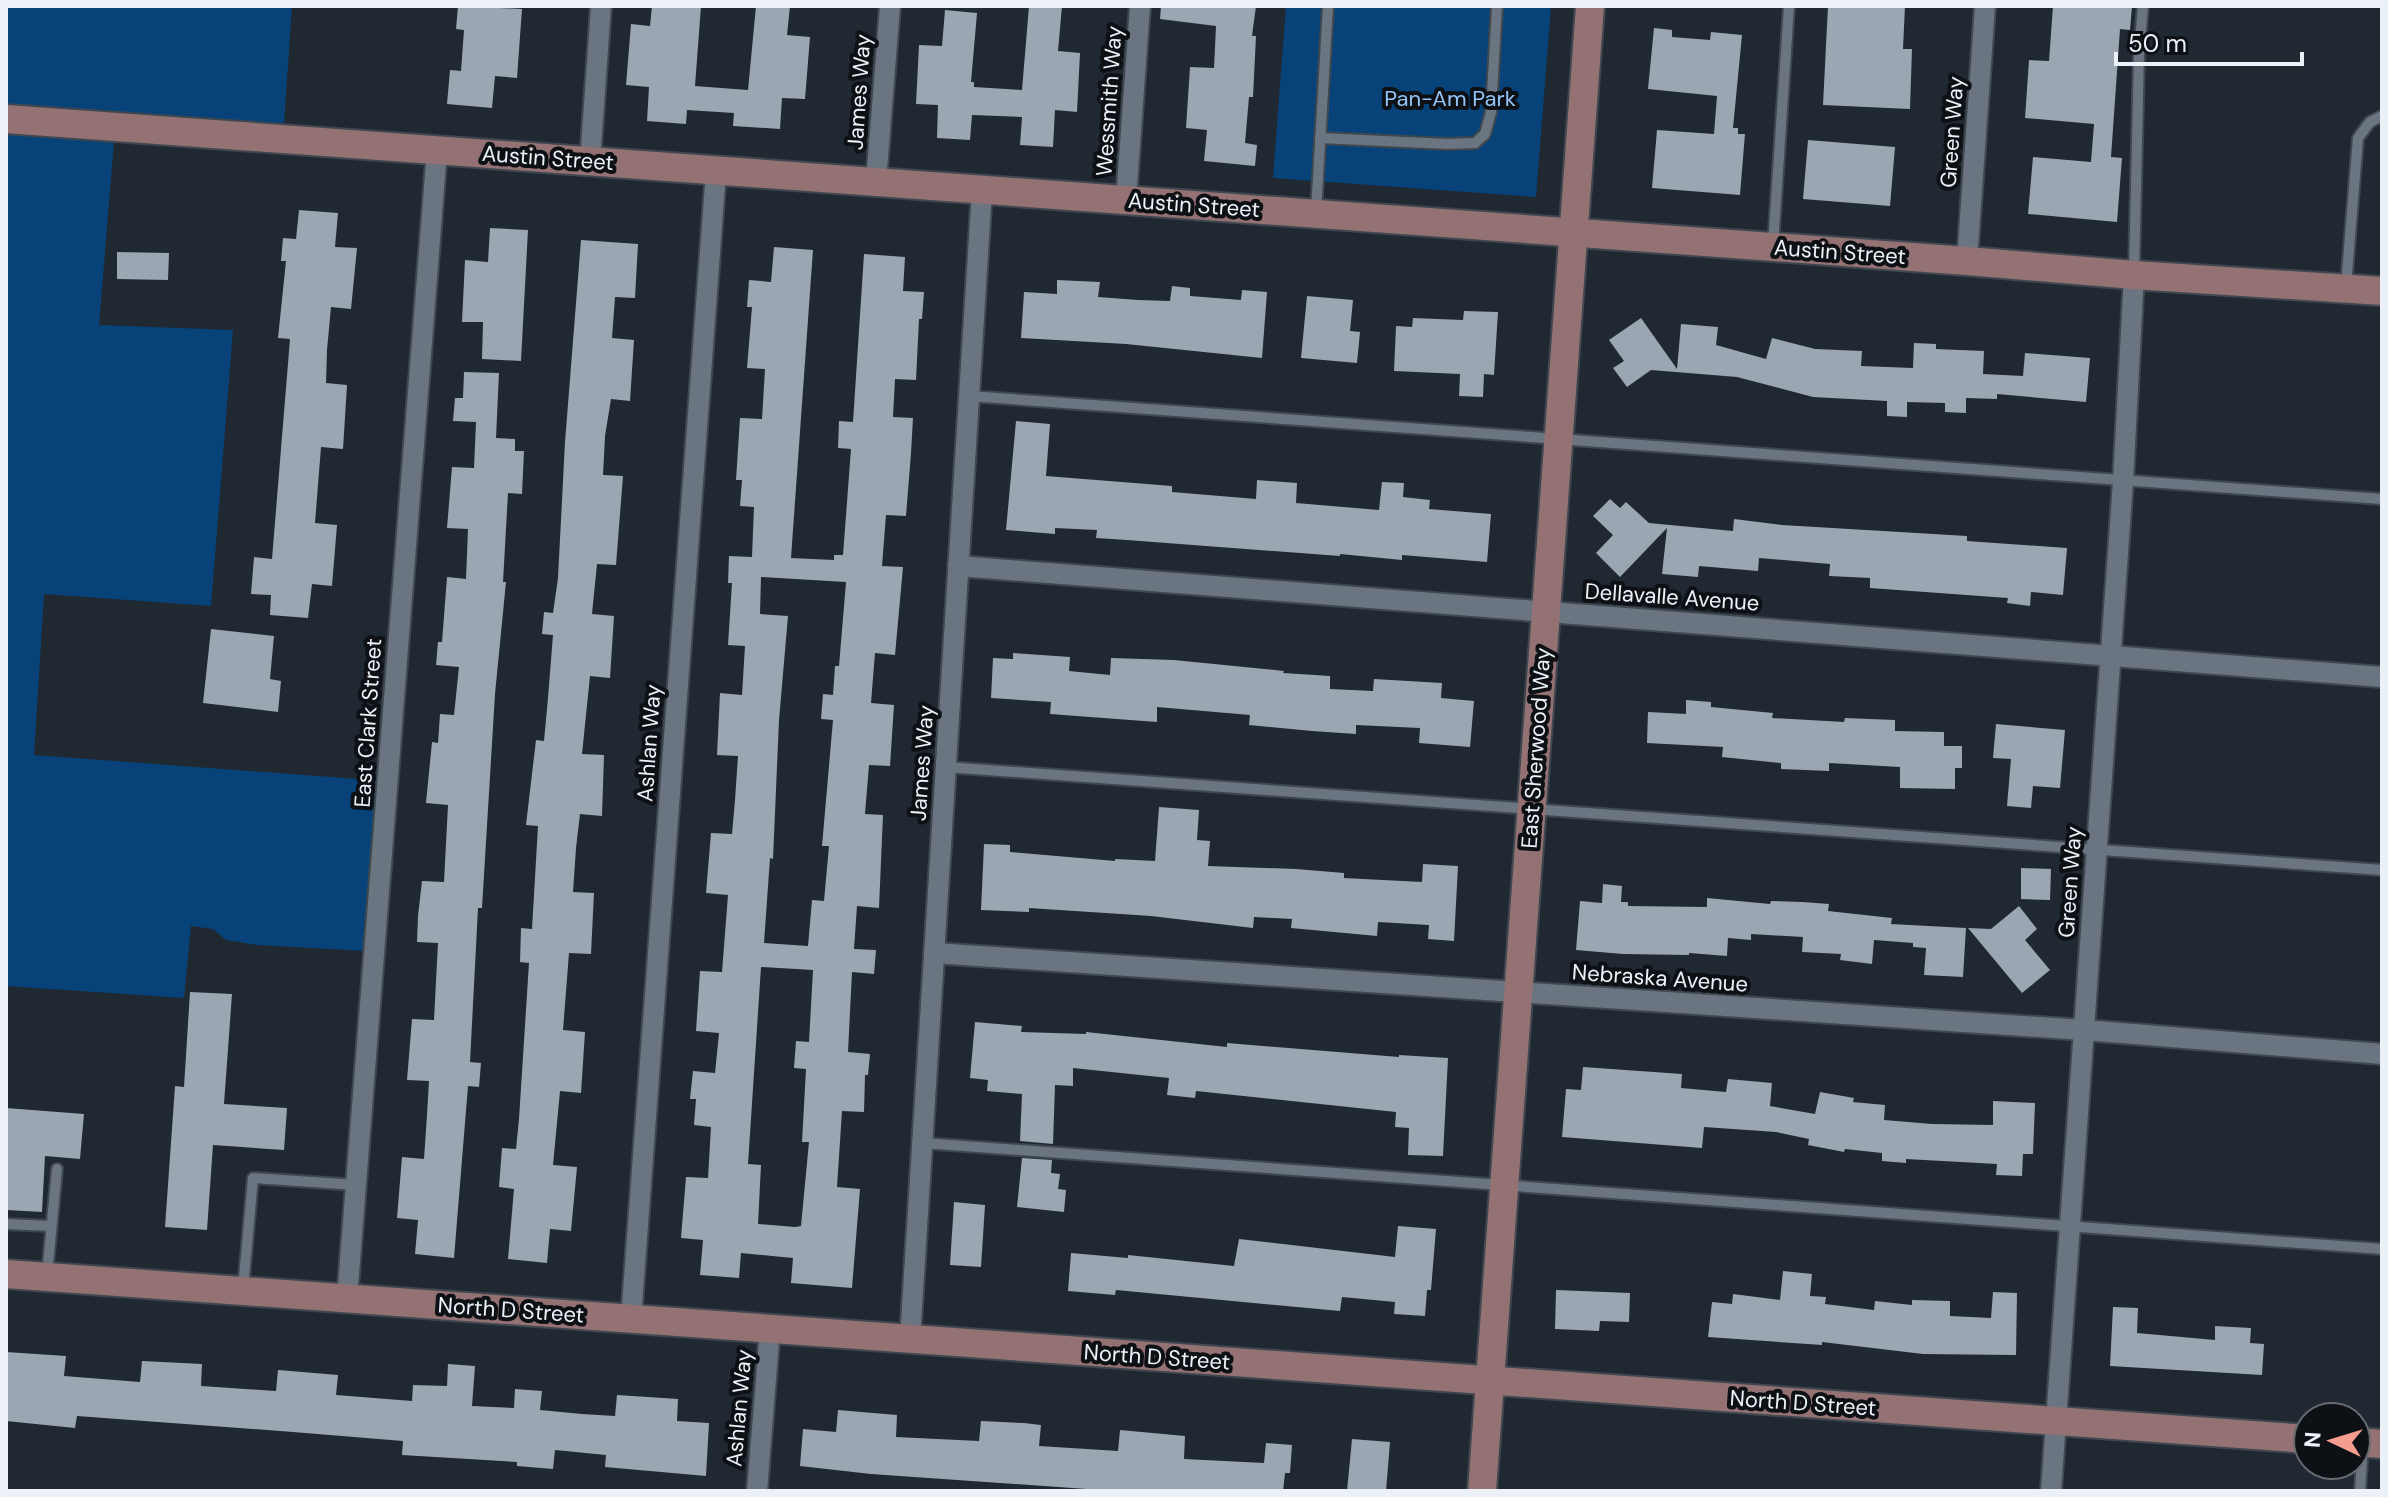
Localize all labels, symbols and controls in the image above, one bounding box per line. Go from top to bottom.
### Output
scale bar [2116,16,2302,66]
street label: Wessmith Way [1089,25,1129,177]
text: 50 m [2128,28,2187,59]
street label: James Way [840,33,878,151]
street label: Green Way [1934,75,1970,189]
park label: Pan-Am Park [1384,84,1516,113]
street label: Austin Street [481,139,615,177]
street label: Austin Street [1127,186,1261,224]
street label: Austin Street [1773,233,1907,271]
street label: Dellavalle Avenue [1584,576,1760,618]
street label: East Clark Street [348,637,388,809]
street label: East Sherwood Way [1515,646,1557,850]
street label: Ashlan Way [630,683,668,803]
street label: James Way [903,704,941,822]
street label: Green Way [2052,825,2088,939]
street label: Nebraska Avenue [1571,957,1749,999]
street label: North D Street [437,1290,585,1330]
street label: North D Street [1083,1337,1231,1377]
street label: Ashlan Way [719,1348,759,1468]
street label: North D Street [1729,1383,1877,1423]
north arrow [2292,1401,2372,1481]
text: N [2298,1431,2328,1449]

